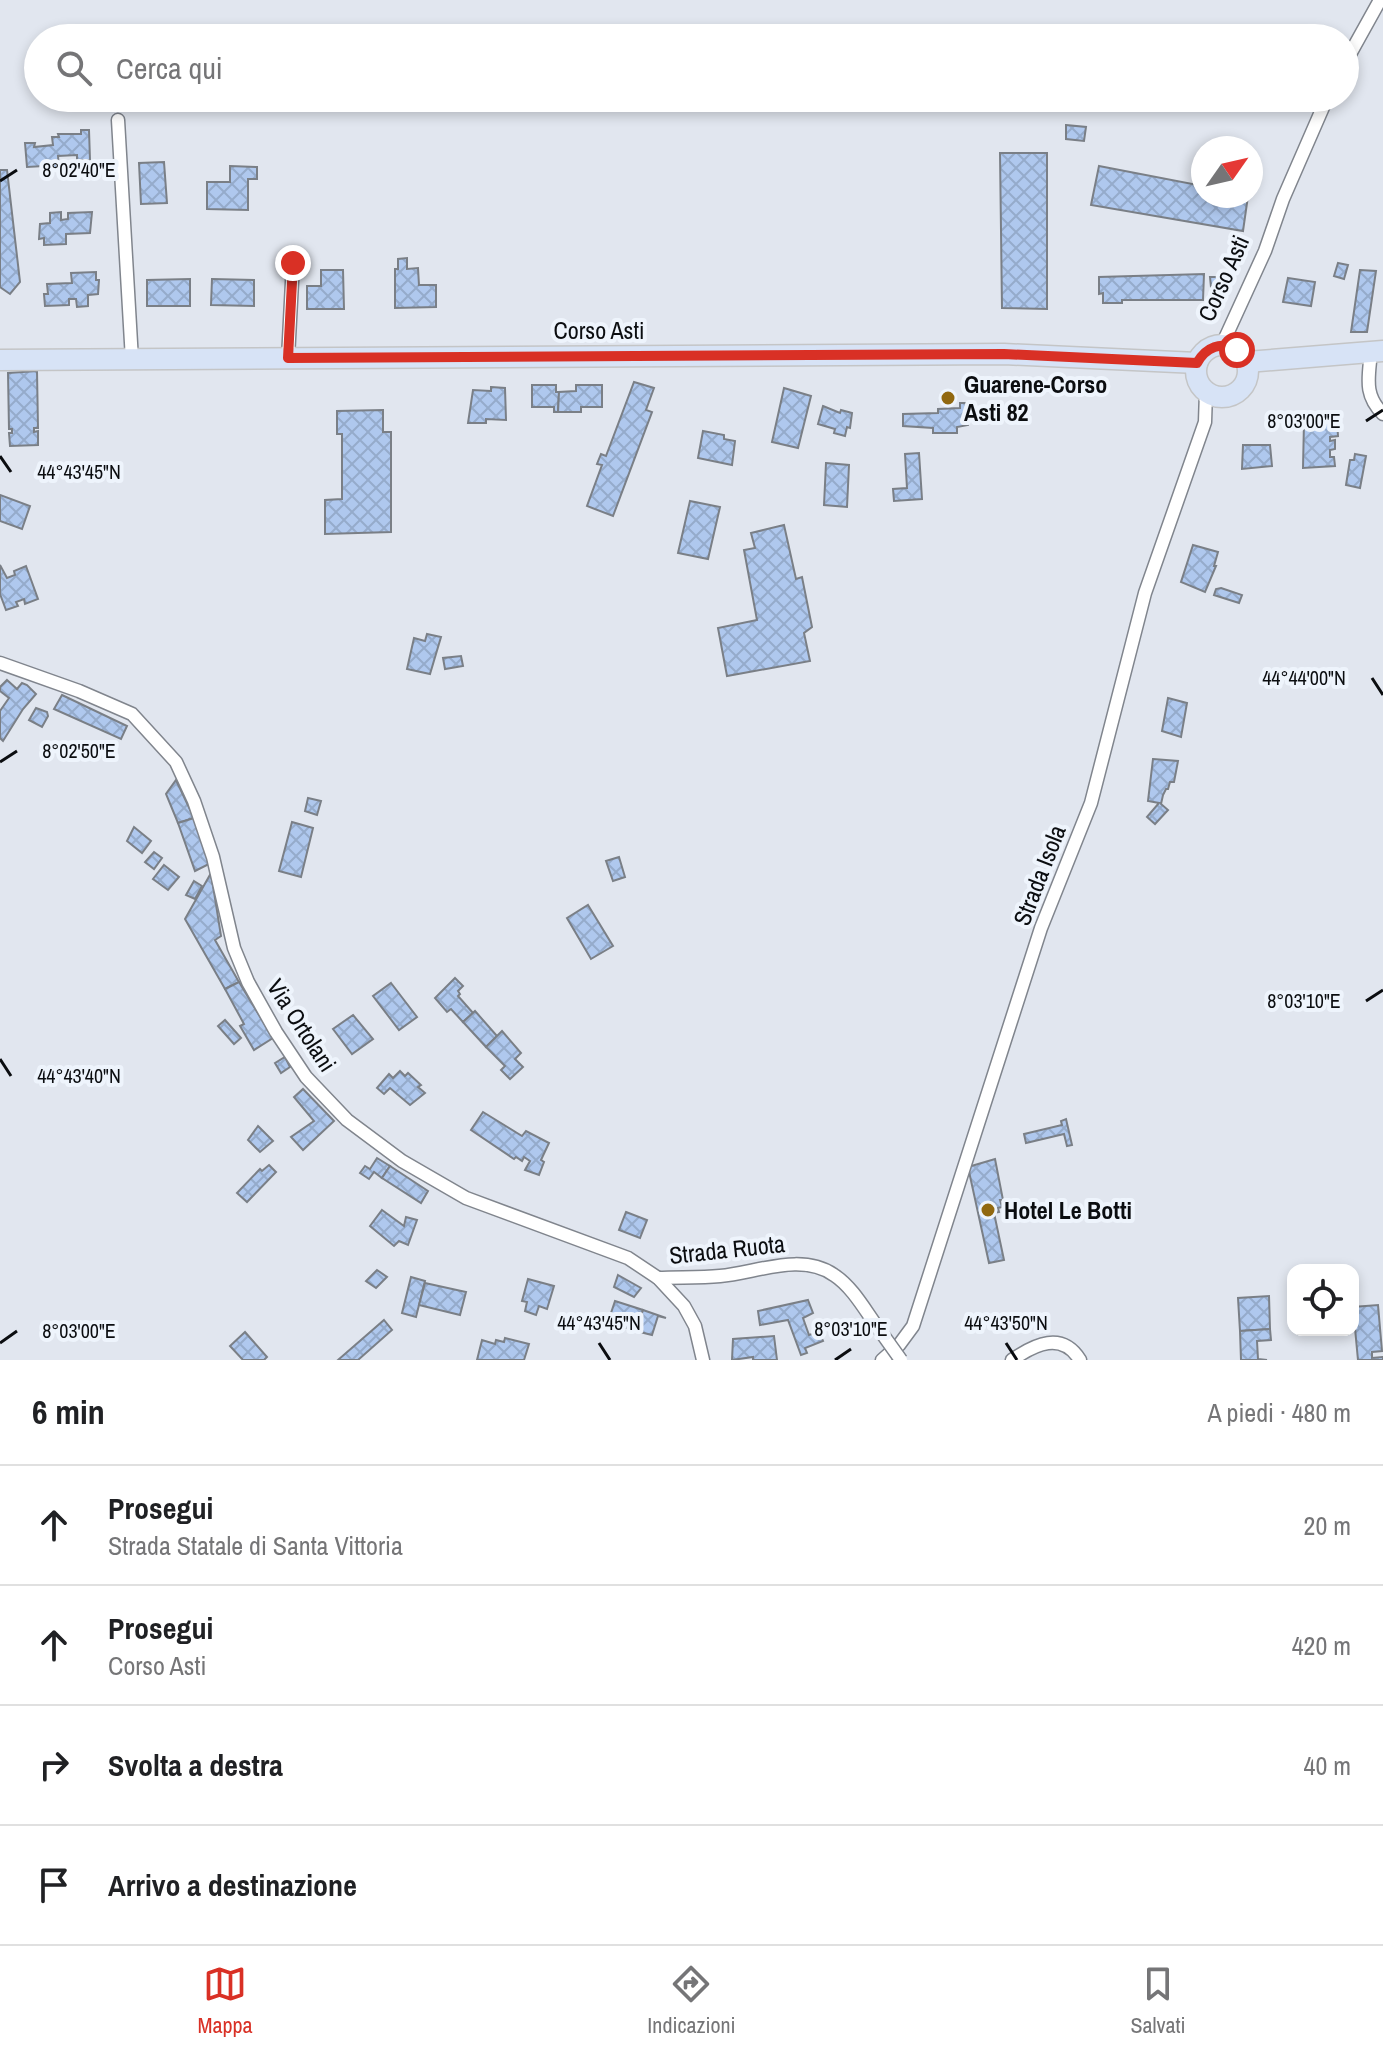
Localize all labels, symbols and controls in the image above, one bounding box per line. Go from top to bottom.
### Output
search box [24,24,1359,112]
icon: search [52,46,96,90]
text: Cerca qui [116,48,223,88]
north arrow [1191,136,1263,208]
text: 8°02'40"E [42,156,116,183]
street label: Corso Asti [1190,230,1256,326]
route end [275,245,311,281]
street label: Corso Asti [554,314,644,346]
route start [1219,332,1255,368]
place label: Guarene-Corso Asti 82 [964,368,1107,428]
marker: Guarene-Corso Asti 82 [939,389,957,407]
text: 8°03'00"E [1267,407,1341,434]
text: 44°43'45"N [37,458,121,485]
text: 44°44'00"N [1262,664,1346,691]
text: 8°02'50"E [42,737,116,764]
street label: Strada Isola [1005,820,1073,930]
street label: Via Ortolani [260,972,344,1078]
text: 8°03'10"E [1267,987,1341,1014]
text: 44°43'40"N [37,1062,121,1089]
place label: Hotel Le Botti [1004,1194,1132,1226]
marker: Hotel Le Botti [979,1201,997,1219]
street label: Strada Ruota [668,1227,786,1271]
map controls [1287,1264,1359,1336]
button: locate [1287,1264,1359,1336]
text: 44°43'45"N [557,1309,641,1336]
text: 44°43'50"N [964,1309,1048,1336]
text: 8°03'10"E [814,1315,888,1342]
text: 8°03'00"E [42,1317,116,1344]
text: 6 min [32,1389,105,1435]
text: A piedi · 480 m [1208,1395,1351,1430]
text: Prosegui [108,1488,213,1528]
icon: ahead [32,1503,76,1547]
text: 20 m [1304,1508,1351,1543]
text: Strada Statale di Santa Vittoria [108,1528,403,1563]
text: Prosegui [108,1608,213,1648]
icon: ahead [32,1623,76,1667]
text: 420 m [1292,1628,1351,1663]
text: Corso Asti [108,1648,206,1683]
icon: right [32,1743,76,1787]
text: Svolta a destra [108,1745,283,1785]
text: 40 m [1304,1748,1351,1783]
icon: arrive [32,1863,76,1907]
text: Arrivo a destinazione [108,1865,357,1905]
tab: Mappa [197,1962,253,2040]
tab: Indicazioni [647,1962,736,2040]
tab: Salvati [1130,1962,1186,2040]

